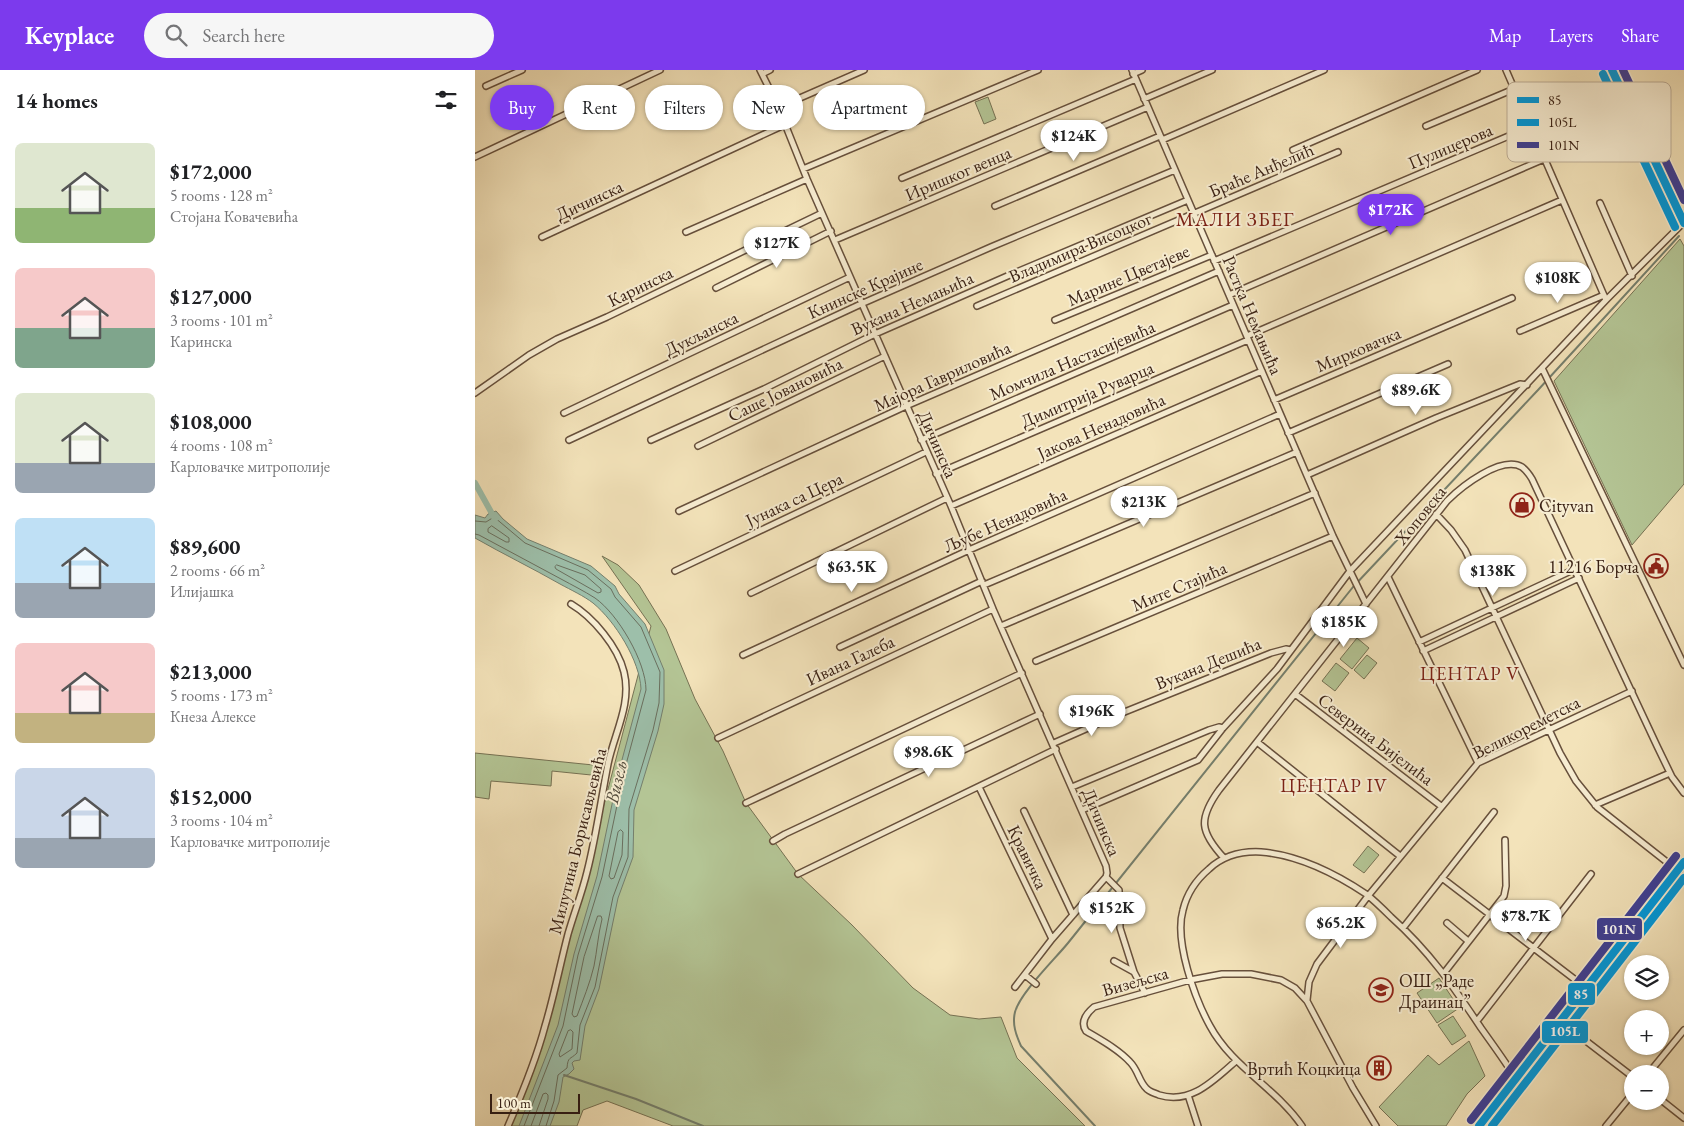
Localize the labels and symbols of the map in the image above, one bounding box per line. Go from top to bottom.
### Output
legend [1507,82,1671,162]
text: 85 [1548,91,1561,109]
text: 105L [1548,113,1577,131]
street label: Пулицерова [1404,118,1497,174]
pin: $124K [1039,119,1109,162]
text: 101N [1548,136,1579,154]
street label: Браће Анђелић [1205,138,1317,202]
street label: Иришког венца [901,140,1015,206]
street label: Дичинска [552,174,627,226]
pin: $172K [1356,194,1426,236]
street label: Владимира Висоцког [1005,206,1156,288]
district label: МАЛИ ЗБЕГ [1176,206,1294,232]
pin: $127K [742,226,812,269]
street label: Марине Цветајеве [1063,239,1193,311]
street label: Книнске Крајине [804,252,926,324]
street label: Растка Немањића [1218,252,1289,379]
street label: Каринска [604,260,677,312]
pin: $108K [1523,262,1593,304]
street label: Вукана Немањића [847,265,977,340]
street label: Дукљанска [660,305,742,361]
street label: Момчила Настасијевића [986,314,1159,405]
street label: Мирковачка [1312,320,1405,377]
street label: Мајора Гавриловића [870,335,1015,417]
street label: Саше Јовановића [724,351,847,427]
street label: Димитрија Руварца [1017,355,1158,432]
pin: $89.6K [1375,374,1457,416]
street label: Јакова Ненадовића [1032,387,1169,465]
street label: Дичинска [913,407,963,482]
street label: Јунака са Цера [740,466,847,532]
street label: Хоповска [1388,480,1451,550]
street label: Љубе Ненадовића [940,482,1071,558]
pin: $213K [1109,486,1179,528]
shop icon: Cityvan [1509,492,1535,518]
place label: Cityvan [1539,494,1595,517]
pin: $63.5K [811,550,893,593]
public building icon: 11216 Борча [1643,553,1669,579]
pin: $138K [1458,554,1528,597]
street label: Мите Стајића [1128,555,1231,616]
place label: 11216 Борча [1548,555,1640,578]
pin: $185K [1309,606,1379,648]
street label: Ивана Галеба [802,629,899,690]
street label: Вукана Дешића [1152,631,1265,695]
district label: ЦЕНТАР V [1420,661,1520,686]
street label: Северина Бијелића [1313,688,1439,791]
street label: Великореметска [1468,690,1584,764]
pin: $196K [1057,694,1127,737]
pin: $98.6K [888,736,970,778]
street label: Милутина Борисављевића [543,745,611,936]
water label: Визељ [599,758,633,807]
district label: ЦЕНТАР IV [1280,773,1388,798]
street label: Дичинска [1077,784,1127,860]
street label: Кравичка [1003,821,1054,894]
pin: $152K [1077,892,1147,934]
pin: $78.7K [1485,900,1567,942]
pin: $65.2K [1300,906,1382,949]
line badge: 101N [1596,917,1643,941]
text: 101N [1602,920,1636,938]
street label: Визељска [1099,960,1171,1001]
place label: ОШ „Раде Драинац” [1399,969,1474,1013]
school or university icon: ОШ „Раде Драинац” [1368,977,1394,1003]
line badge: 85 [1567,982,1596,1006]
text: 85 [1574,985,1588,1003]
line badge: 105L [1541,1020,1589,1044]
text: 105L [1550,1022,1581,1040]
building icon: Вртић Коцкица [1366,1055,1392,1081]
place label: Вртић Коцкица [1247,1057,1362,1080]
scale bar [490,1091,580,1114]

